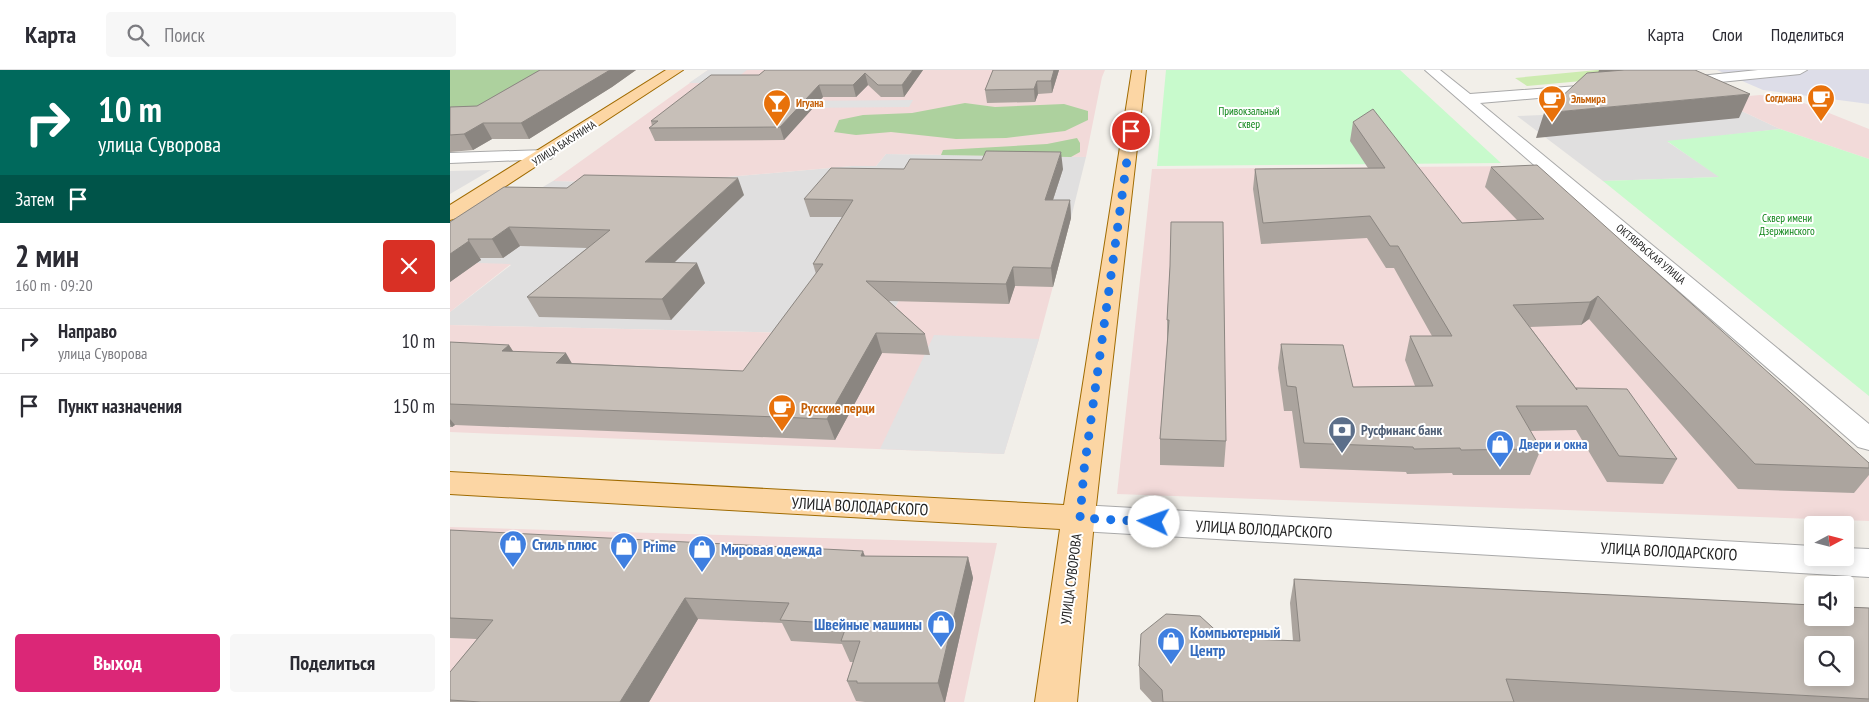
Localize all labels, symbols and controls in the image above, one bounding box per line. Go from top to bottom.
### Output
search box [106,12,456,57]
text: Карта [25,19,76,50]
icon: search [124,21,152,49]
text: Поиск [164,23,205,47]
text: Карта [1647,23,1684,46]
text: Слои [1712,23,1743,46]
text: Поделиться [1771,23,1844,46]
cafe icon: Согдиана [1806,83,1836,122]
cafe icon: Эльмира [1537,84,1567,123]
text: 10 m [98,86,162,132]
bar icon: Игуана [762,88,792,127]
icon: right [15,90,80,155]
place label: Согдиана [1765,91,1802,105]
place label: Эльмира [1571,92,1606,106]
place label: Игуана [796,96,824,110]
park label: Привокзальный сквер [1218,104,1280,131]
pin [1110,110,1152,152]
street label: УЛИЦА БАКУНИНА [530,117,599,169]
icon: arrive [1117,117,1145,145]
text: улица Суворова [98,130,221,158]
icon: arrive [64,185,92,213]
text: Затем [15,187,54,211]
park label: Сквер имени Дзержинского [1759,211,1815,238]
street label: ОКТЯБРЬСКАЯ УЛИЦА [1613,221,1689,288]
text: 2 мин [15,236,79,275]
button: close [383,240,435,292]
text: 160 m · 09:20 [15,275,93,295]
text: Направо [58,319,117,343]
icon: right [15,327,43,355]
text: 10 m [402,329,435,353]
text: улица Суворова [58,343,148,363]
icon: arrive [15,392,43,420]
cafe icon: Русские перци [767,393,797,432]
text: Пункт назначения [58,394,182,418]
text: 150 m [393,394,435,418]
place label: Русские перци [801,399,875,417]
bank icon: Русфинанс банк [1327,415,1357,454]
place label: Русфинанс банк [1361,421,1442,439]
shop icon: Двери и окна [1485,429,1515,468]
place label: Двери и окна [1519,435,1588,453]
street label: УЛИЦА ВОЛОДАРСКОГО [791,492,929,520]
position arrow [1127,495,1179,547]
street label: УЛИЦА ВОЛОДАРСКОГО [1195,515,1333,543]
north arrow [1804,516,1854,566]
map controls [1804,516,1854,686]
shop icon: Стиль плюс [498,529,528,568]
shop icon: Prime [609,531,639,570]
street label: УЛИЦА СУВОРОВА [1057,532,1086,625]
place label: Стиль плюс [532,534,597,554]
shop icon: Мировая одежда [687,534,717,573]
place label: Prime [643,536,676,556]
street label: УЛИЦА ВОЛОДАРСКОГО [1600,537,1738,565]
place label: Мировая одежда [721,539,822,559]
button: sound [1804,576,1854,626]
shop icon: Швейные машины [926,609,956,648]
place label: Швейные машины [814,614,922,634]
place label: Компьютерный Центр [1190,622,1280,660]
shop icon: Компьютерный Центр [1156,626,1186,665]
button: Выход [15,634,220,692]
button: Поделиться [230,634,435,692]
button: search [1804,636,1854,686]

